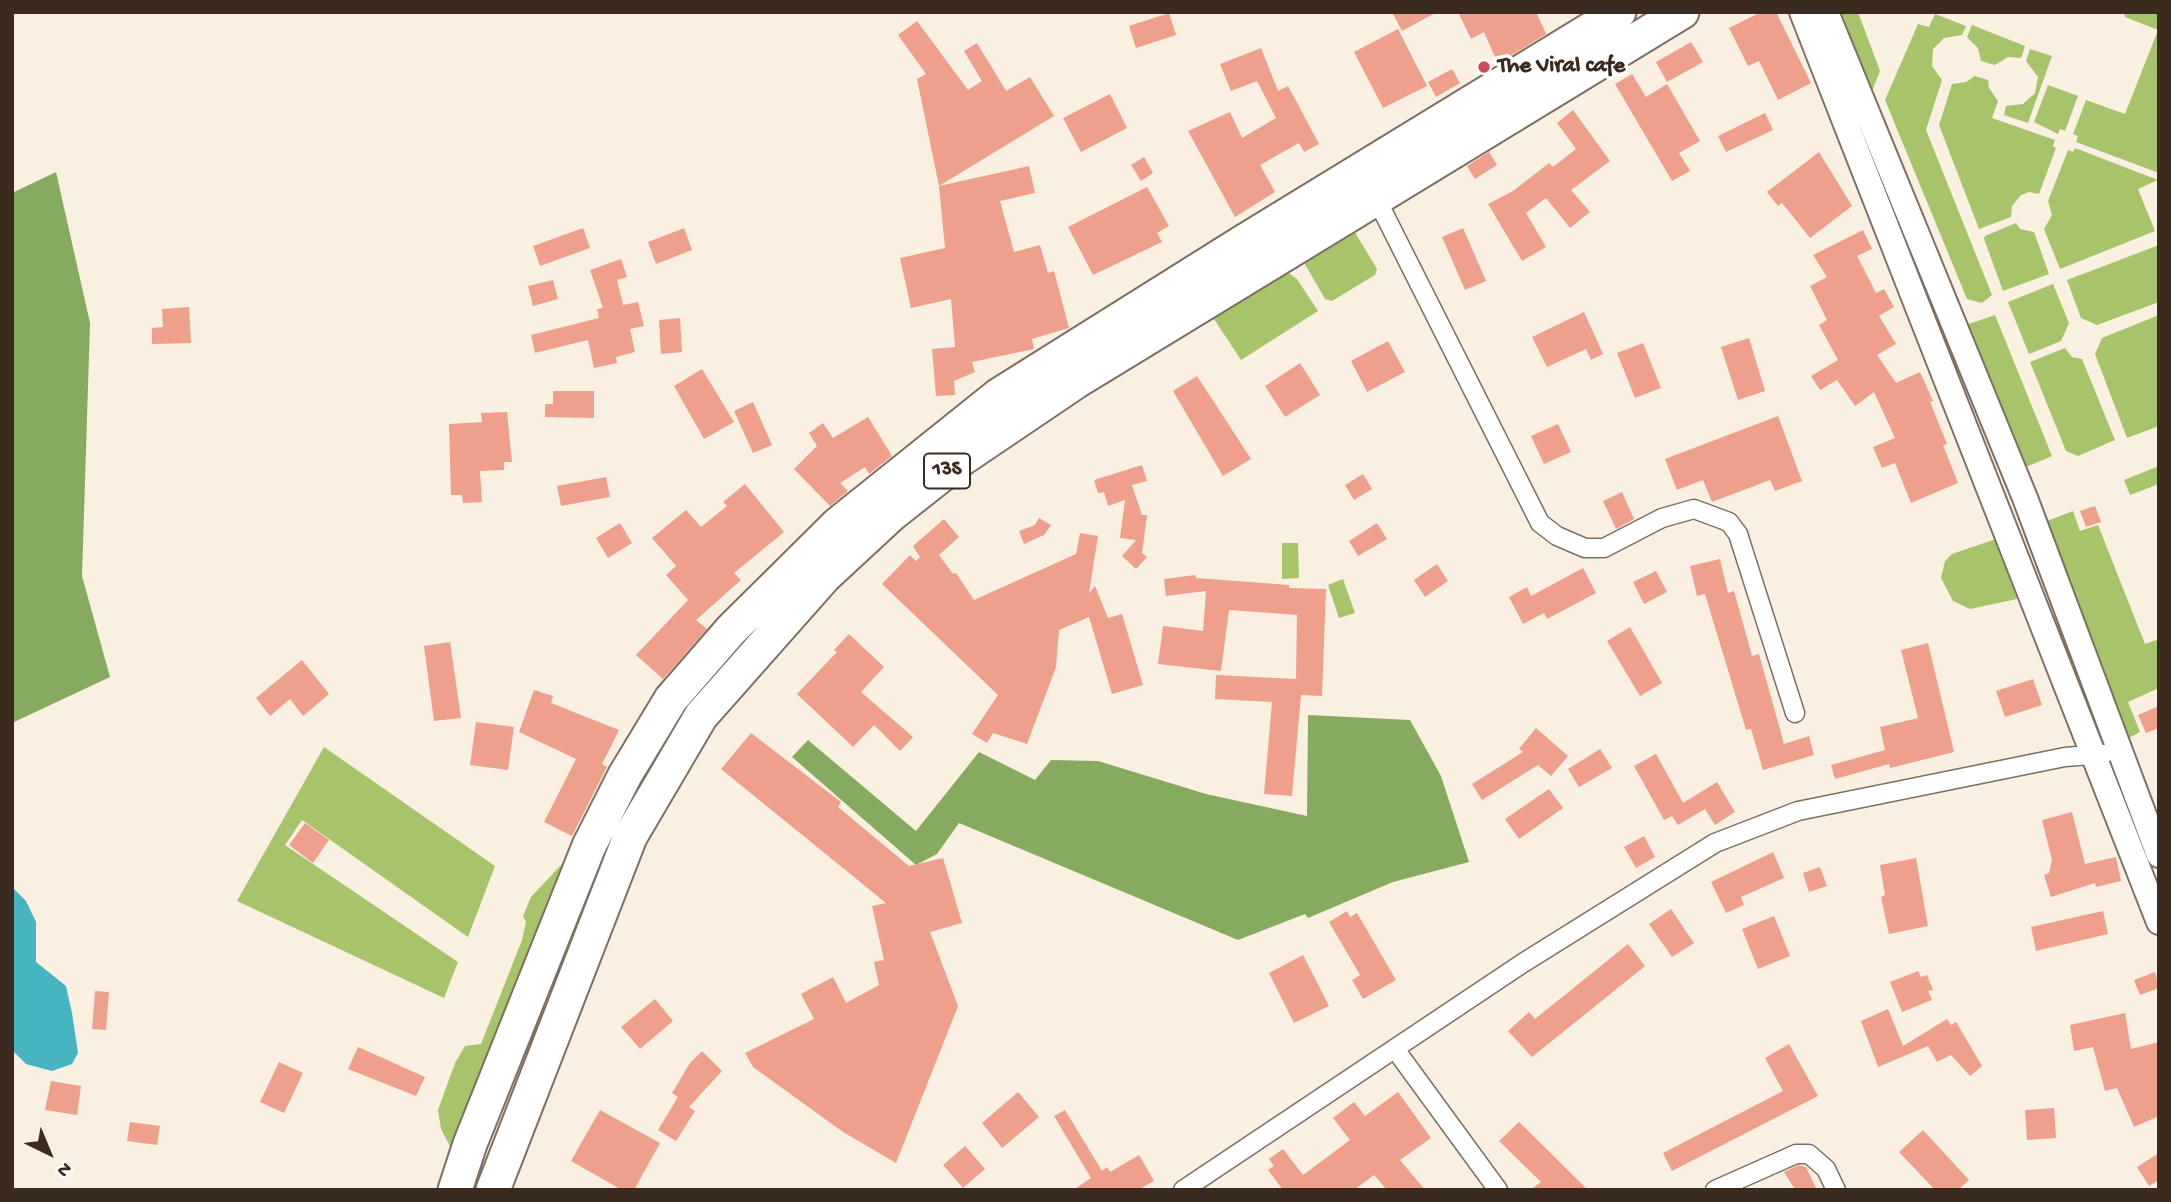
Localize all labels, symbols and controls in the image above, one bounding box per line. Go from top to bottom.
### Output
place label: The Viral cafe [1498,53,1625,81]
marker: The Viral cafe [1476,59,1492,75]
road number: 13S [924,454,970,489]
north arrow [14,1118,84,1188]
text: N [51,1156,76,1181]

